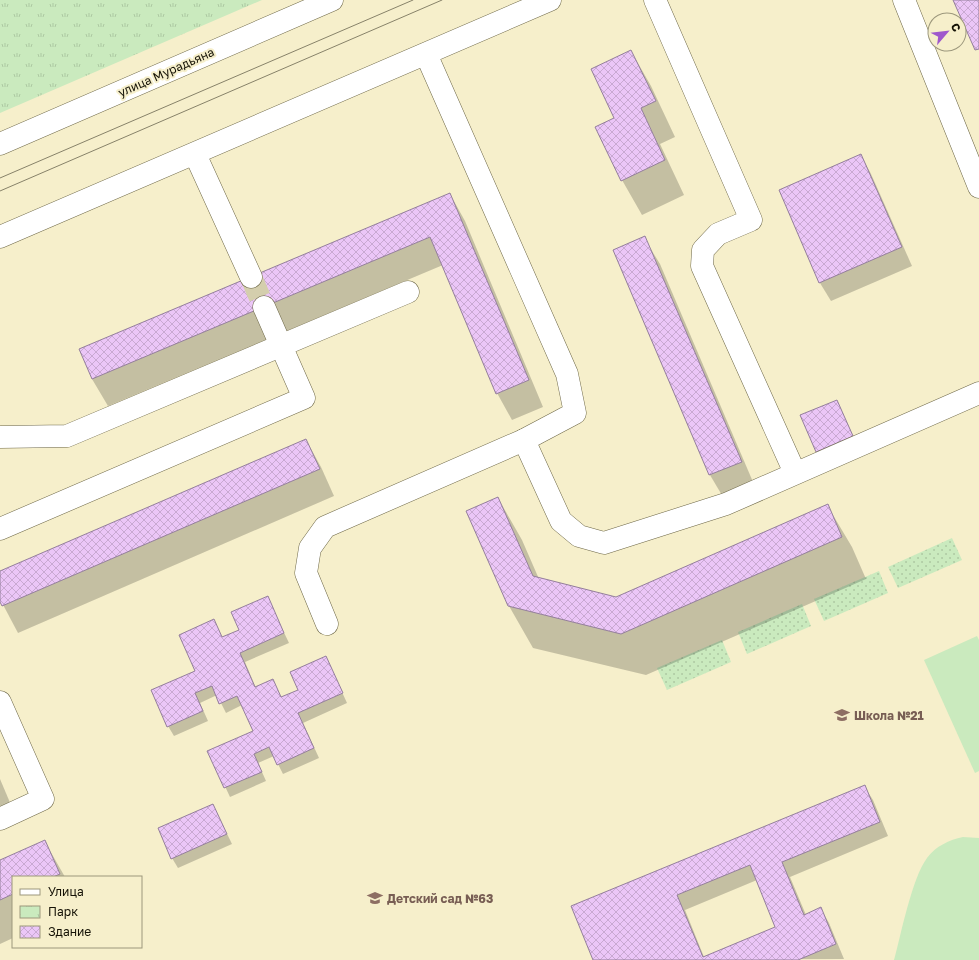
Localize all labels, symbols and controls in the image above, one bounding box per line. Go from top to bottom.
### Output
north arrow [927,12,967,52]
text: С [949,21,964,34]
street label: улица Мурадьяна [116,44,216,100]
school or university icon: Школа №21 [833,706,851,724]
place label: Школа №21 [854,708,924,723]
legend [12,876,142,948]
text: Улица [48,884,84,899]
school or university icon: Детский сад №63 [366,889,384,907]
place label: Детский сад №63 [387,891,493,906]
text: Парк [48,904,78,919]
text: Здание [48,924,91,939]

